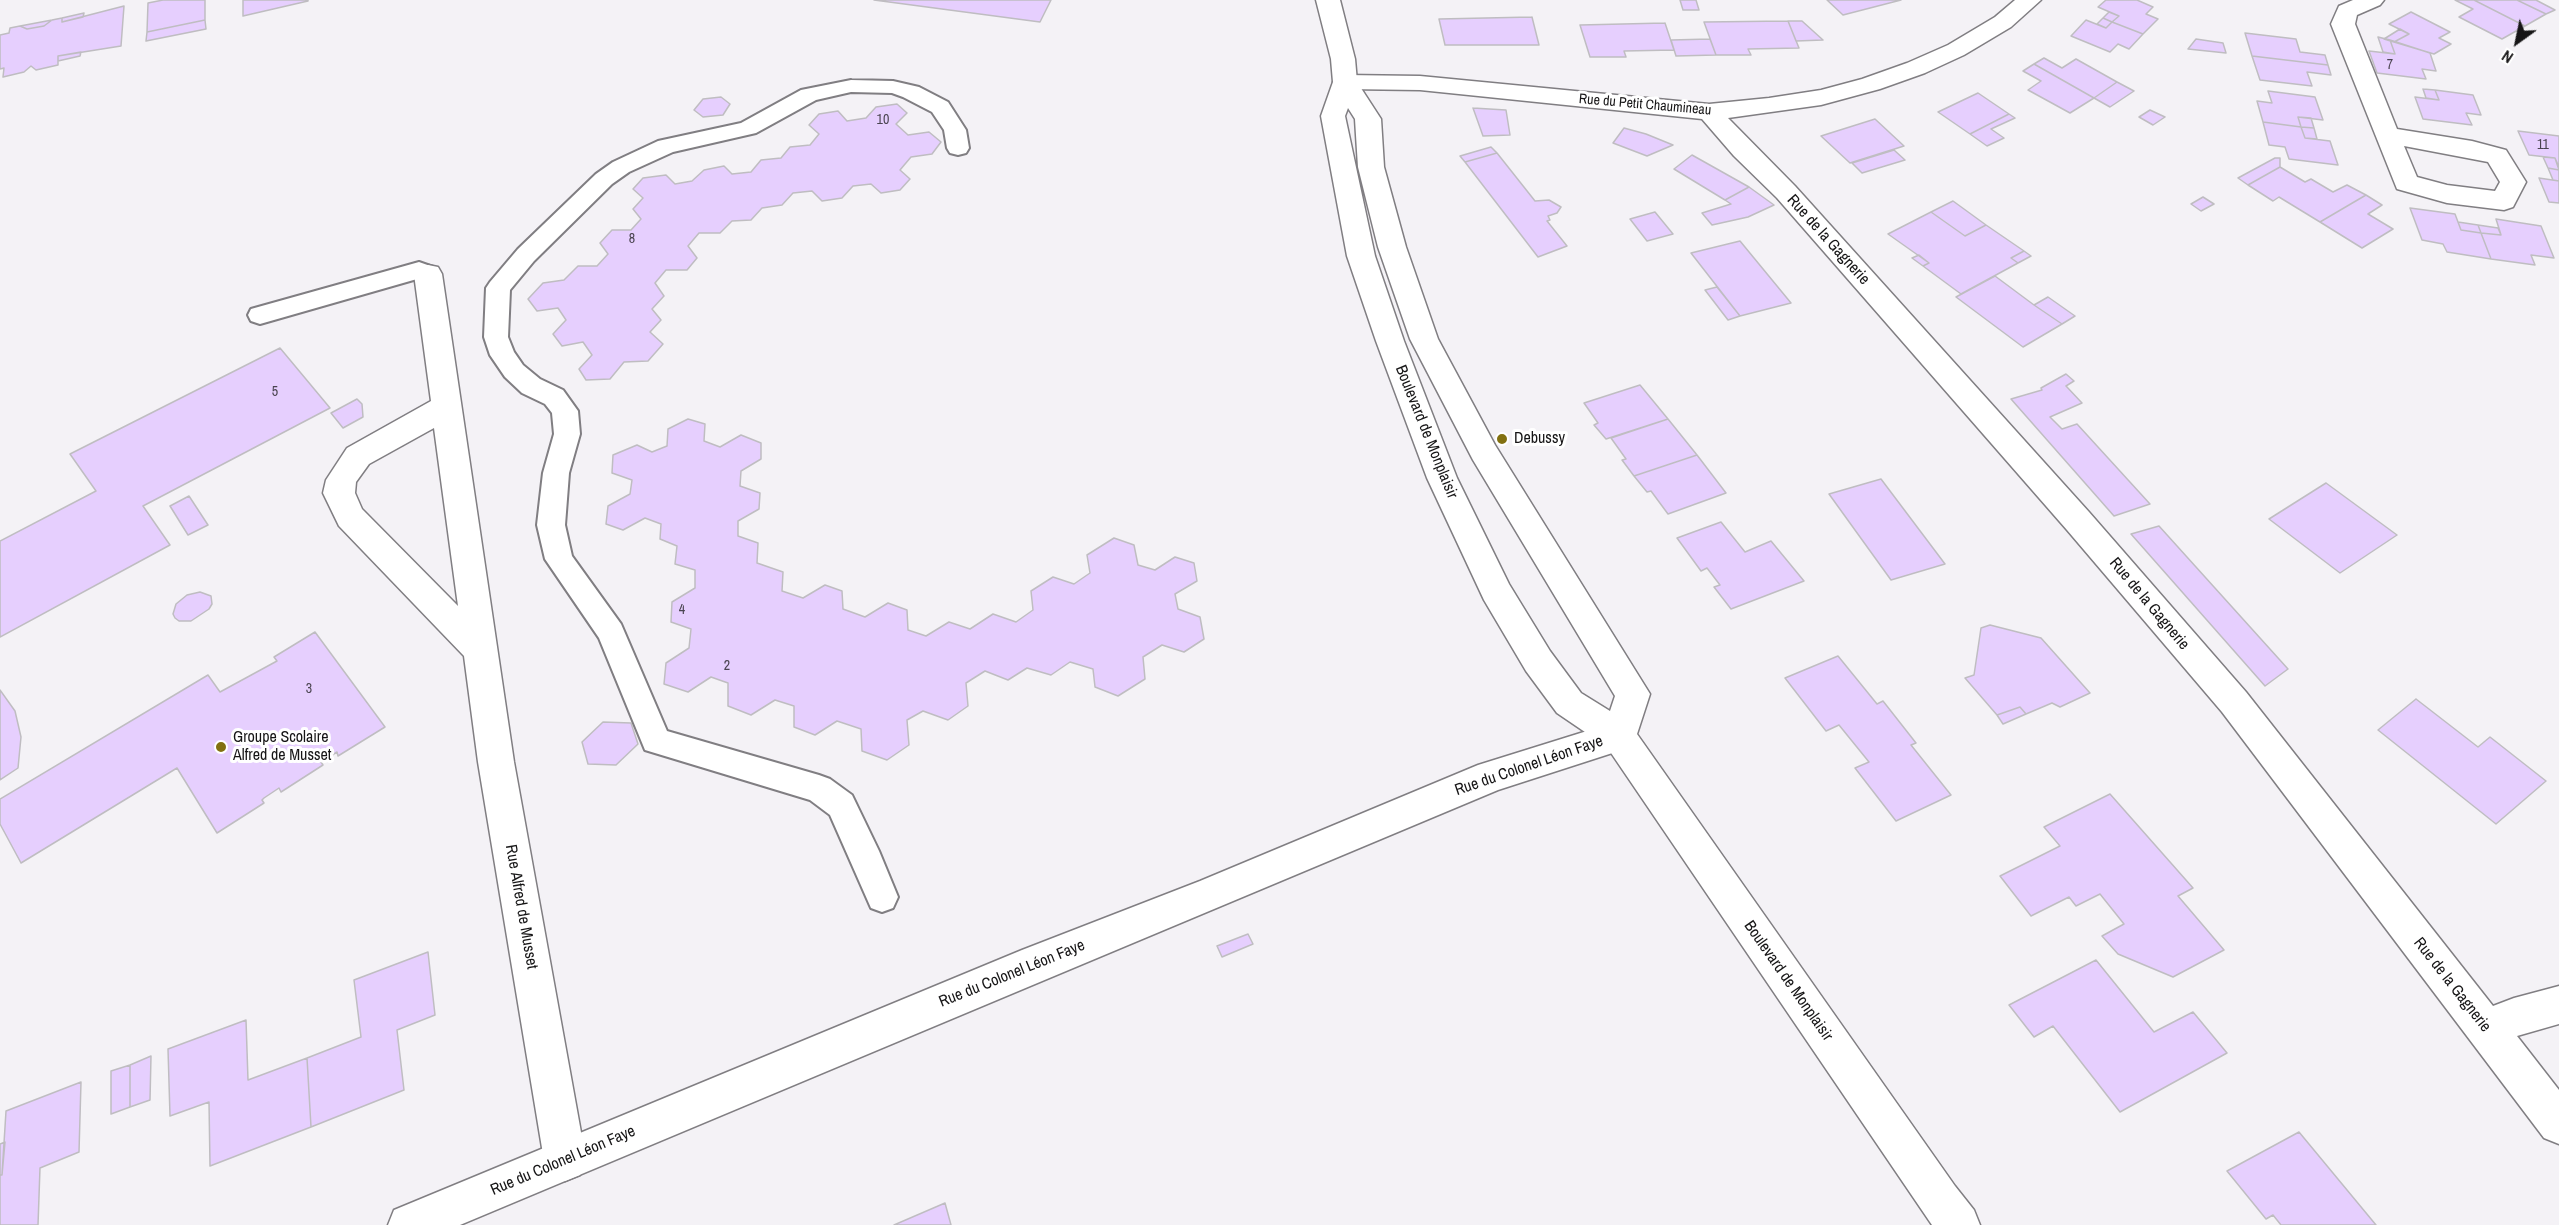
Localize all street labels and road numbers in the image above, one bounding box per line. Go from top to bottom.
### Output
street label: Rue du Petit Chaumineau [1578,91,1712,119]
street label: Rue de la Gagnerie [1783,191,1873,289]
street label: Boulevard de Monplaisir [1390,362,1462,502]
street label: Rue de la Gagnerie [2105,554,2193,654]
street label: Rue du Colonel Léon Faye [1452,732,1606,800]
street label: Rue Alfred de Musset [501,843,541,971]
street label: Boulevard de Monplaisir [1739,917,1837,1045]
street label: Rue de la Gagnerie [2409,934,2495,1036]
street label: Rue du Colonel Léon Faye [936,936,1088,1012]
street label: Rue du Colonel Léon Faye [488,1122,638,1200]

